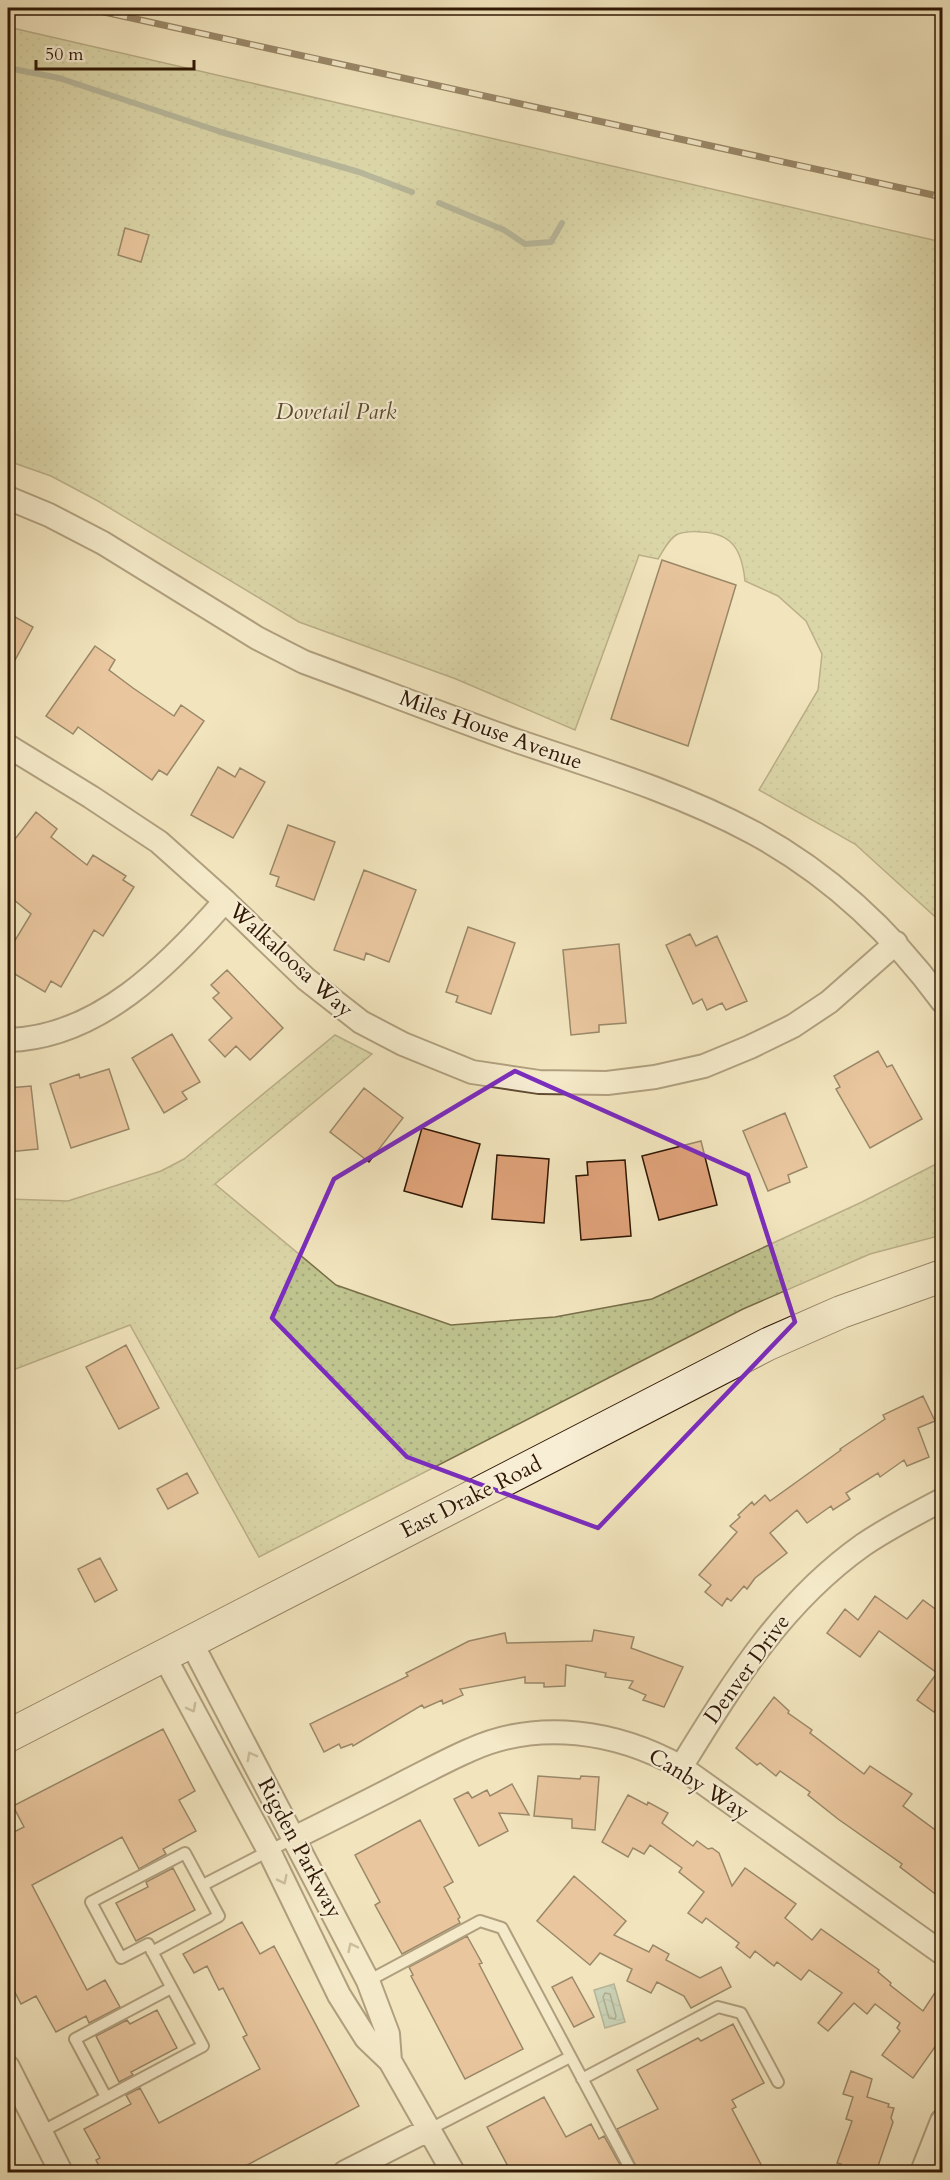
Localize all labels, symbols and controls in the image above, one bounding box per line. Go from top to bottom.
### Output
scale bar [36,33,194,71]
text: 50 m [45,42,84,67]
park label: Dovetail Park [276,397,397,427]
street label: Miles House Avenue [395,683,587,777]
street label: Walkaloosa Way [221,895,360,1024]
street label: East Drake Road [395,1448,547,1545]
street label: Denver Drive [697,1608,797,1730]
one-way arrow [185,1701,196,1712]
street label: Canby Way [643,1741,755,1827]
one-way arrow [247,1751,258,1762]
street label: Rigden Parkway [250,1773,350,1924]
one-way arrow [276,1873,288,1884]
one-way arrow [347,1942,359,1953]

